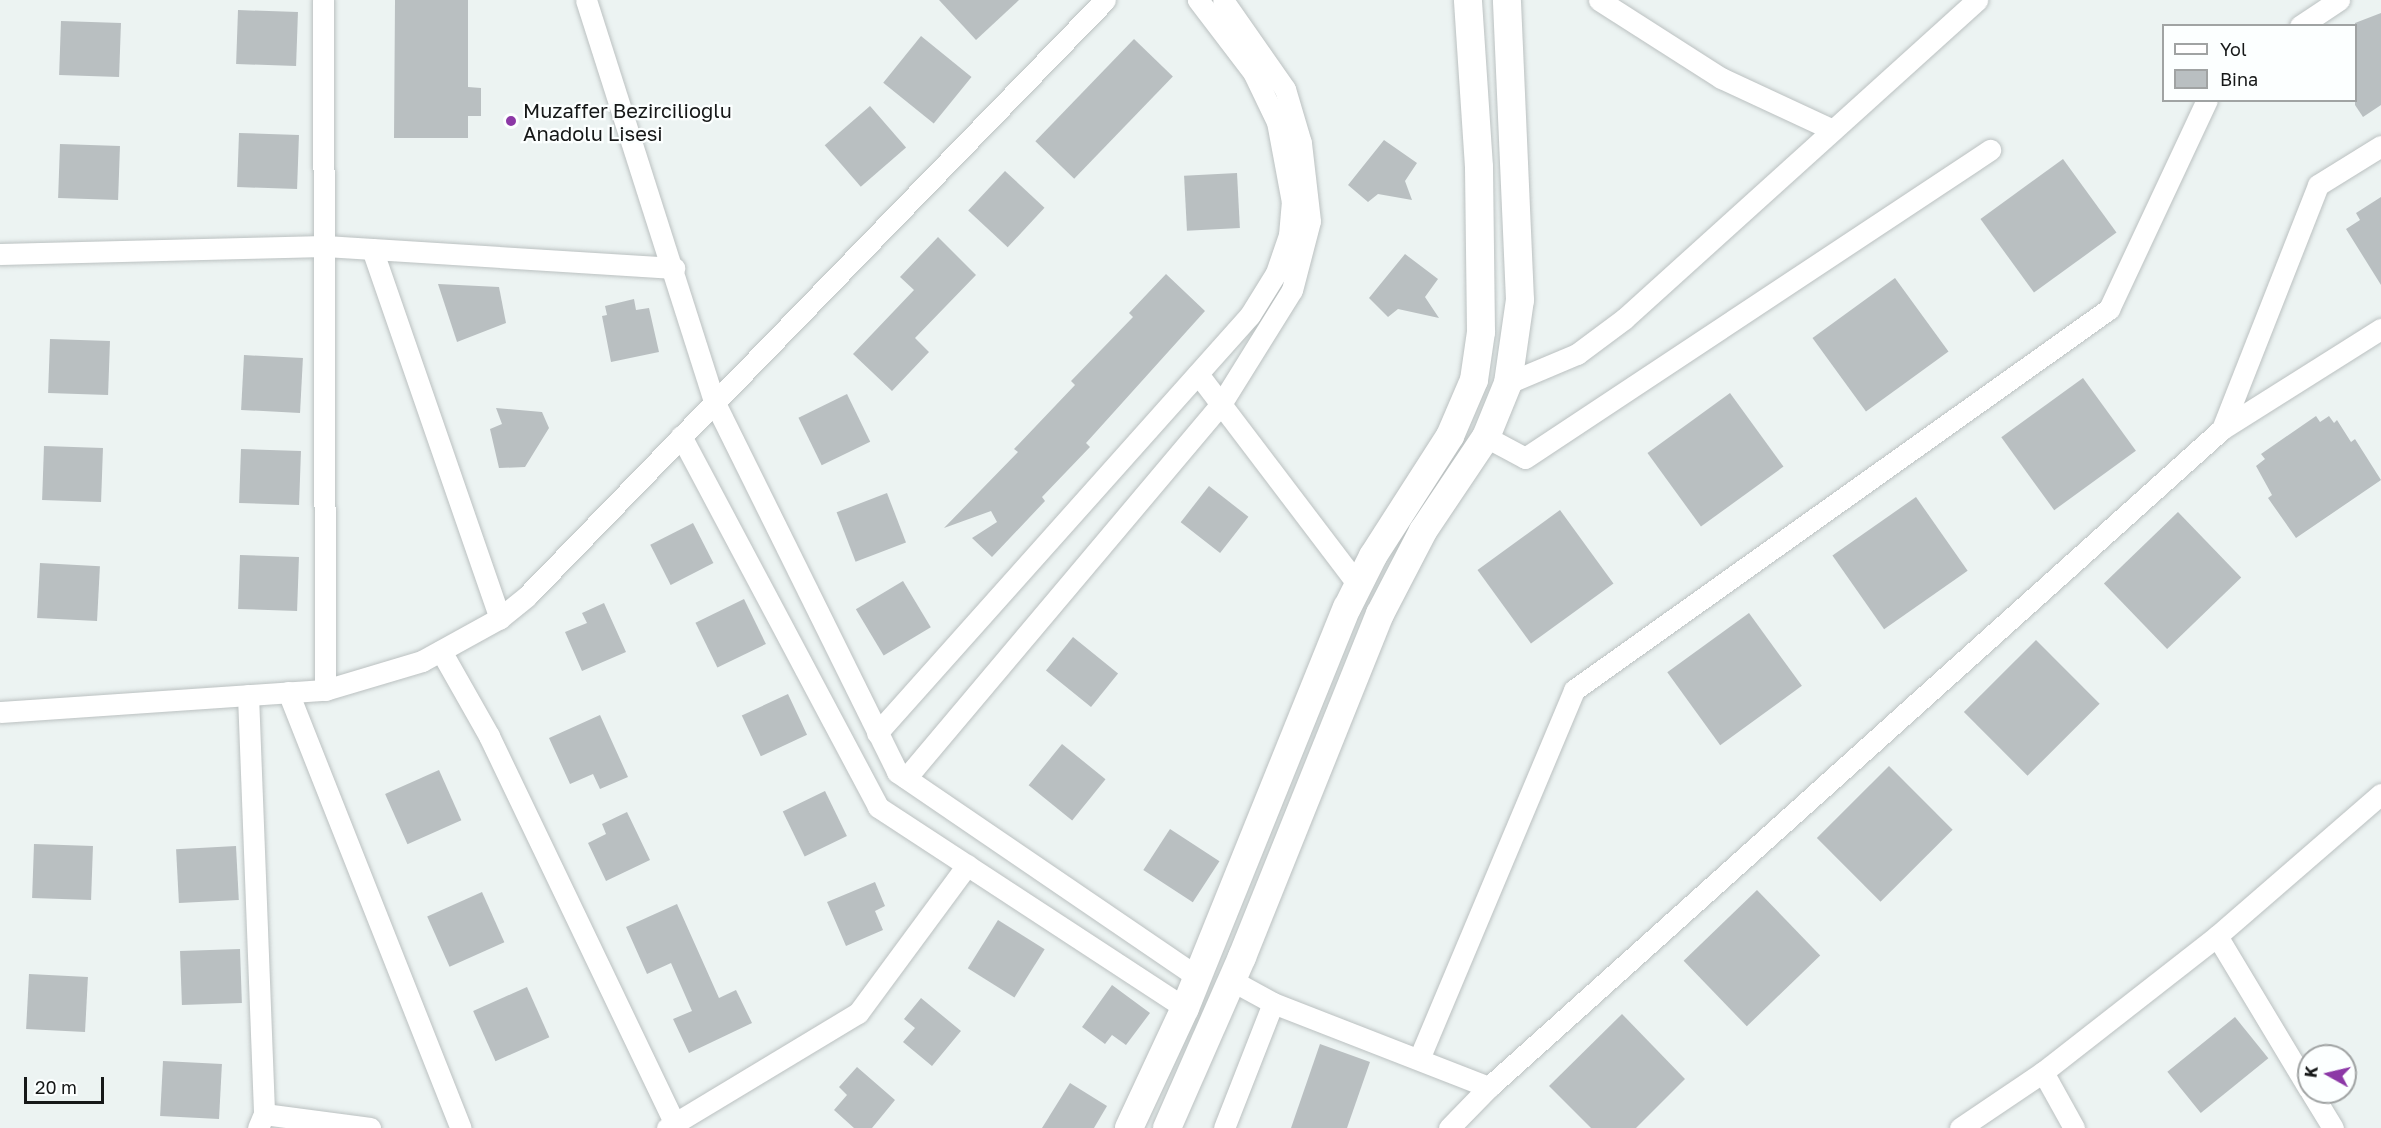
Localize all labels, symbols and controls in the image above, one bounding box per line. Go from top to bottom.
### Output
legend [2162,24,2357,102]
text: Yol [2220,38,2247,60]
text: Bina [2220,68,2258,90]
place label: Muzaffer Bezircilioğlu Anadolu Lisesi [523,98,732,145]
marker: Muzaffer Bezircilioğlu Anadolu Lisesi [504,114,518,128]
north arrow [2297,1044,2357,1104]
scale bar [27,1065,106,1103]
text: K [2300,1065,2322,1079]
text: 20 m [35,1076,77,1098]

